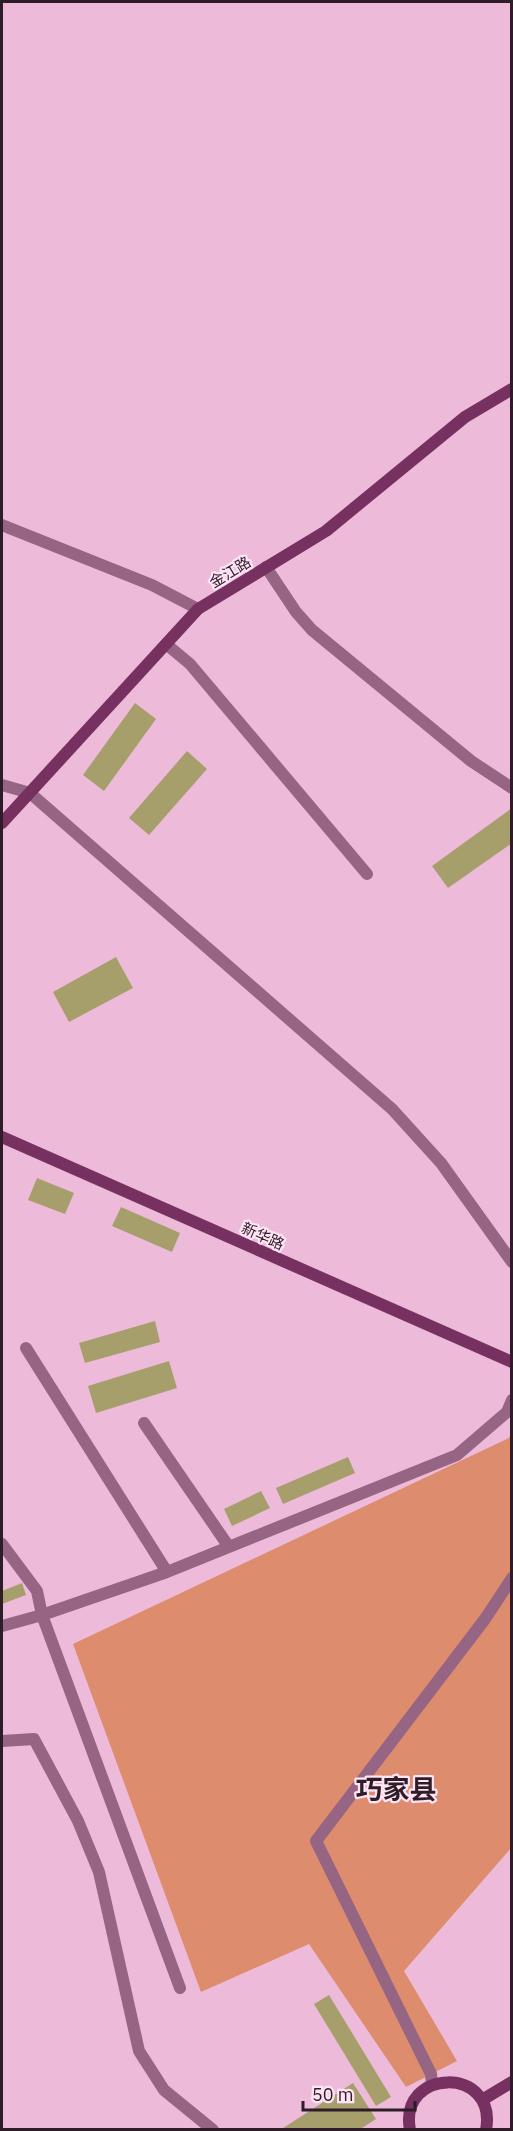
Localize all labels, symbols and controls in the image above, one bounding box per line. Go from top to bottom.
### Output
street label: 金江路 [206,552,254,592]
street label: 新华路 [239,1218,287,1254]
district label: 巧家县 [356,1771,437,1806]
scale bar [303,2074,416,2112]
text: 50 m [312,2083,354,2106]

